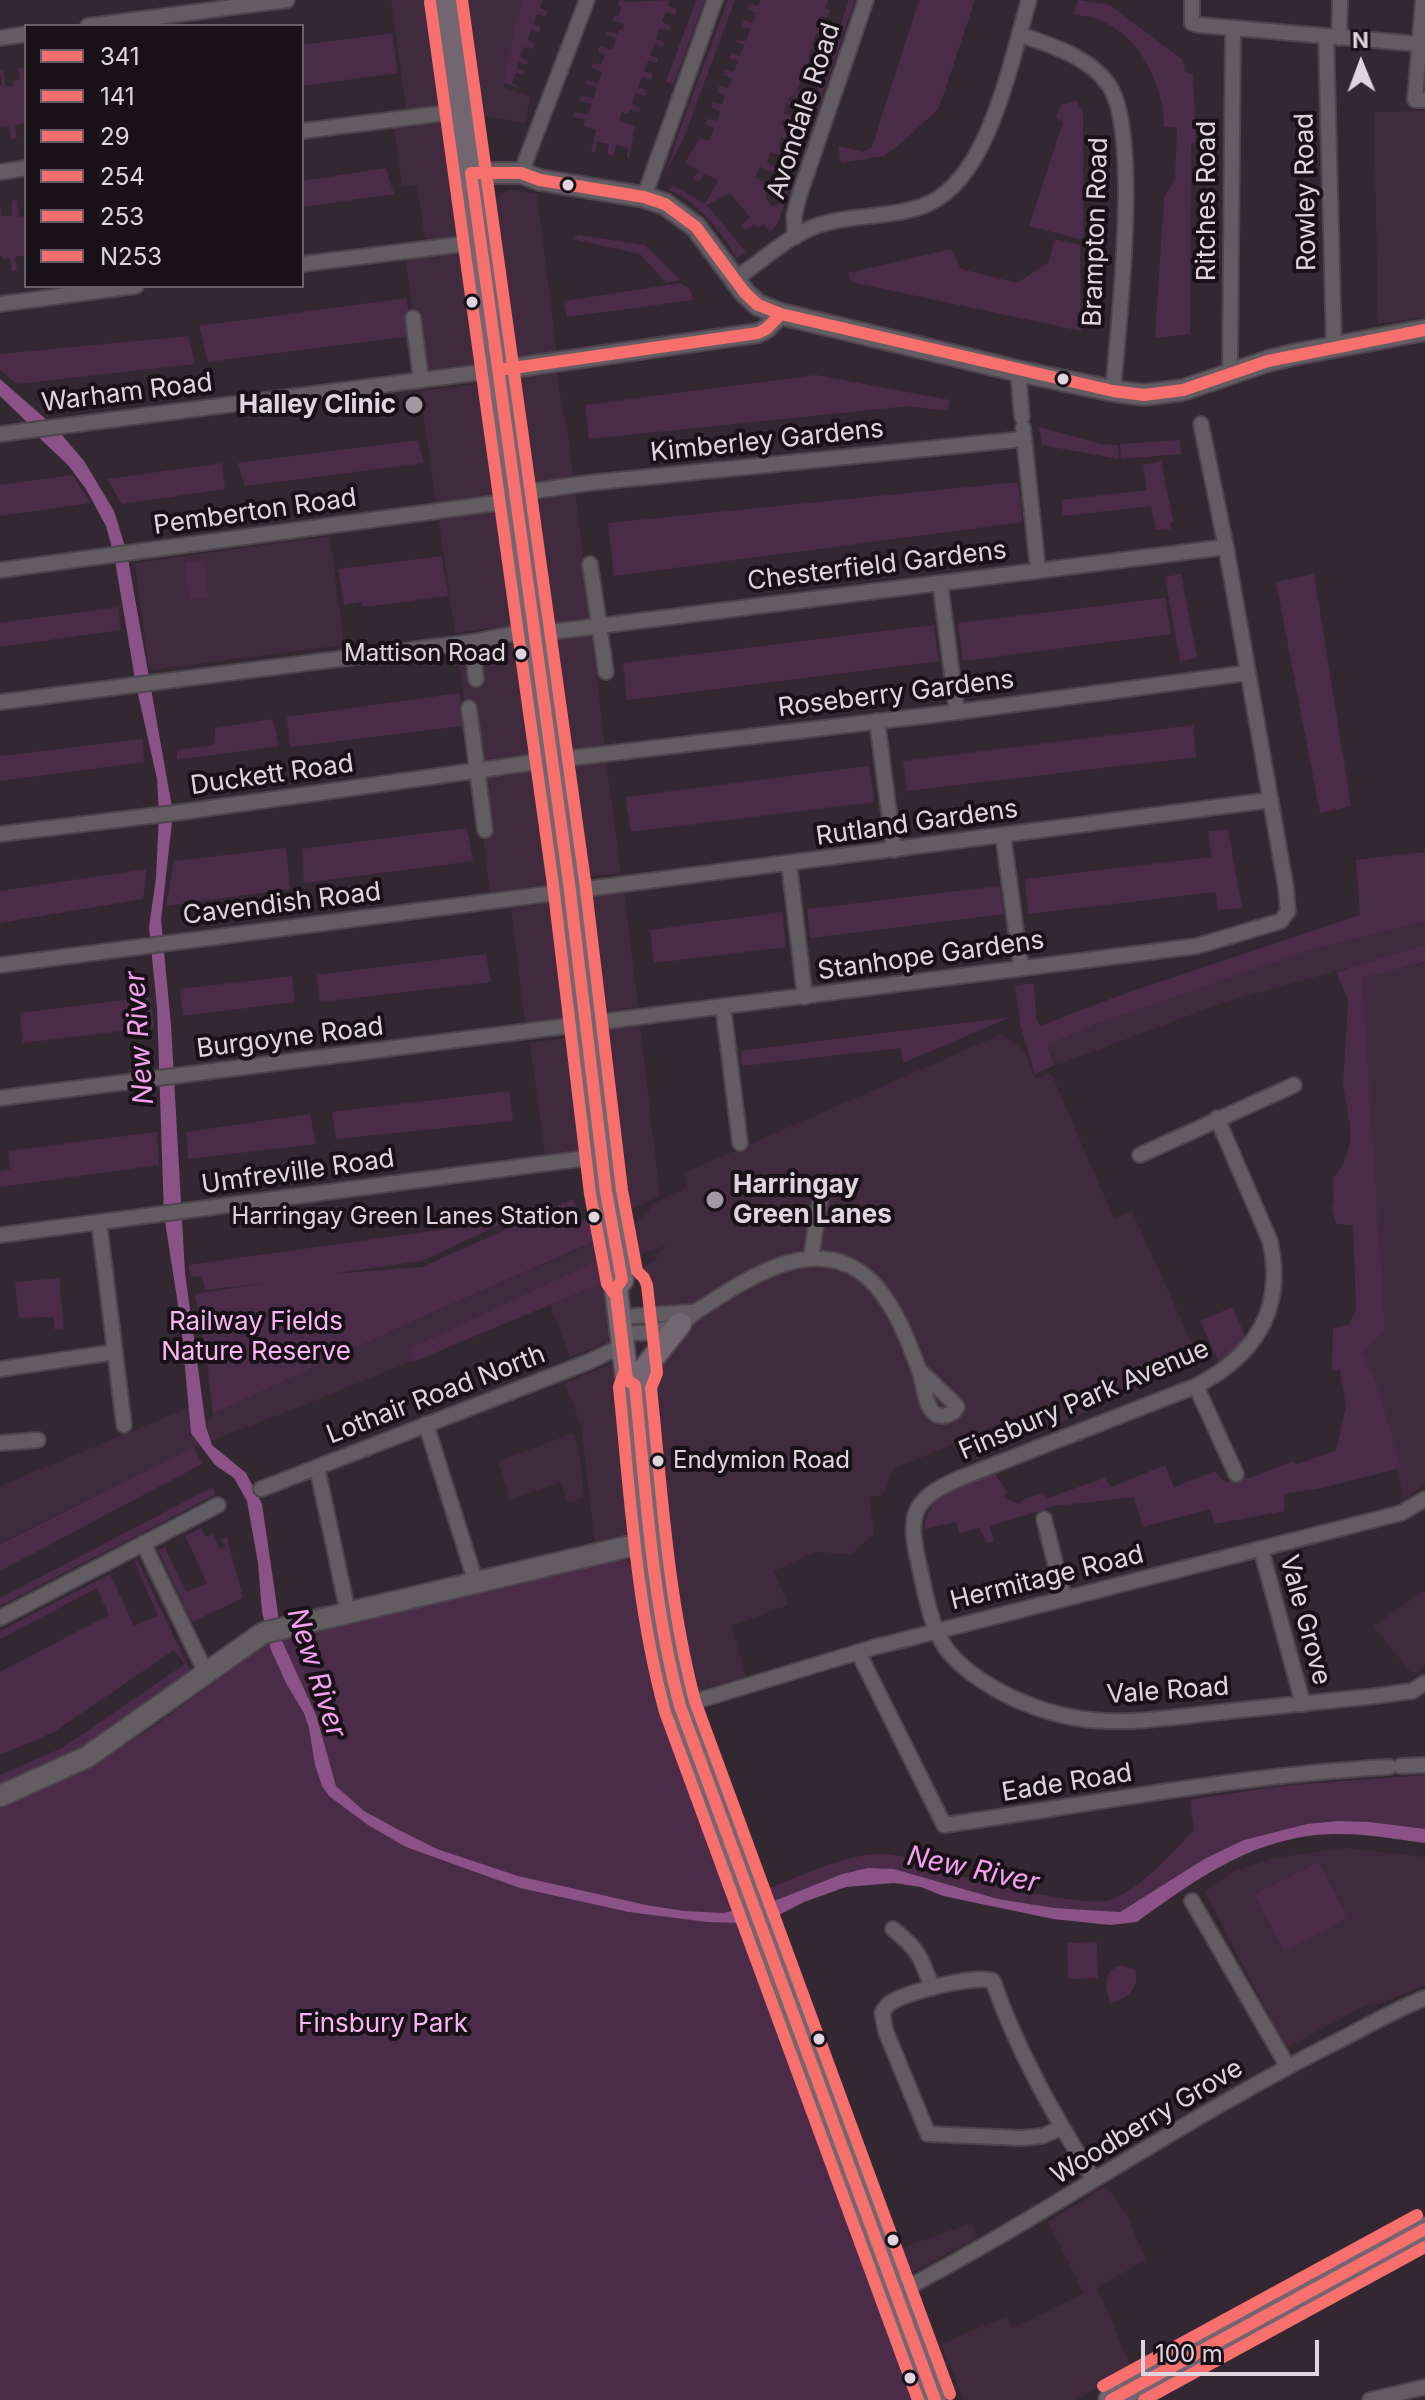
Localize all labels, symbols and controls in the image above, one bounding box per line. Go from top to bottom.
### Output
street label: Avondale Road [761,19,847,203]
legend [24,24,304,288]
north arrow [1321,24,1401,104]
text: N [1352,27,1369,53]
text: 341 [100,42,140,71]
text: 141 [100,82,135,111]
street label: Rowley Road [1289,113,1323,271]
street label: Ritches Road [1191,121,1223,281]
text: 29 [100,122,130,151]
street label: Brampton Road [1077,137,1115,327]
text: 254 [100,162,145,191]
unlabelled marker [560,177,576,193]
text: 253 [100,202,144,231]
text: N253 [100,242,162,271]
unlabelled marker [464,294,480,310]
street label: Warham Road [40,367,214,419]
unlabelled marker [1055,371,1071,387]
place label: Halley Clinic [239,389,396,421]
marker: Halley Clinic [403,394,425,416]
street label: Kimberley Gardens [649,413,885,469]
street label: Pemberton Road [151,482,359,542]
street label: Chesterfield Gardens [746,535,1008,597]
place label: Mattison Road [344,640,506,668]
marker: Mattison Road [513,646,529,662]
street label: Roseberry Gardens [776,664,1016,724]
street label: Duckett Road [189,748,355,802]
street label: Rutland Gardens [814,793,1020,853]
street label: Cavendish Road [181,876,383,932]
street label: Stanhope Gardens [816,925,1046,987]
water label: New River [119,970,161,1106]
street label: Burgoyne Road [195,1011,385,1065]
street label: Umfreville Road [200,1143,396,1201]
place label: Harringay Green Lanes [733,1169,892,1230]
marker: Harringay Green Lanes [704,1189,726,1211]
place label: Harringay Green Lanes Station [232,1203,579,1231]
marker: Harringay Green Lanes Station [586,1209,602,1225]
park label: Railway Fields Nature Reserve [161,1306,351,1368]
street label: Finsbury Park Avenue [954,1333,1214,1467]
street label: Lothair Road North [322,1339,550,1451]
place label: Endymion Road [673,1447,850,1475]
marker: Endymion Road [650,1453,666,1469]
street label: Hermitage Road [947,1539,1147,1617]
street label: Vale Grove [1273,1552,1337,1688]
water label: New River [279,1604,353,1742]
street label: Vale Road [1106,1671,1230,1711]
street label: Eade Road [1000,1757,1134,1809]
water label: New River [904,1840,1042,1900]
park label: Finsbury Park [298,2008,468,2040]
unlabelled marker [811,2031,827,2047]
street label: Woodberry Grove [1046,2053,1248,2191]
unlabelled marker [885,2232,901,2248]
scale bar [1145,2324,1323,2374]
text: 100 m [1155,2339,1223,2368]
unlabelled marker [902,2370,918,2386]

